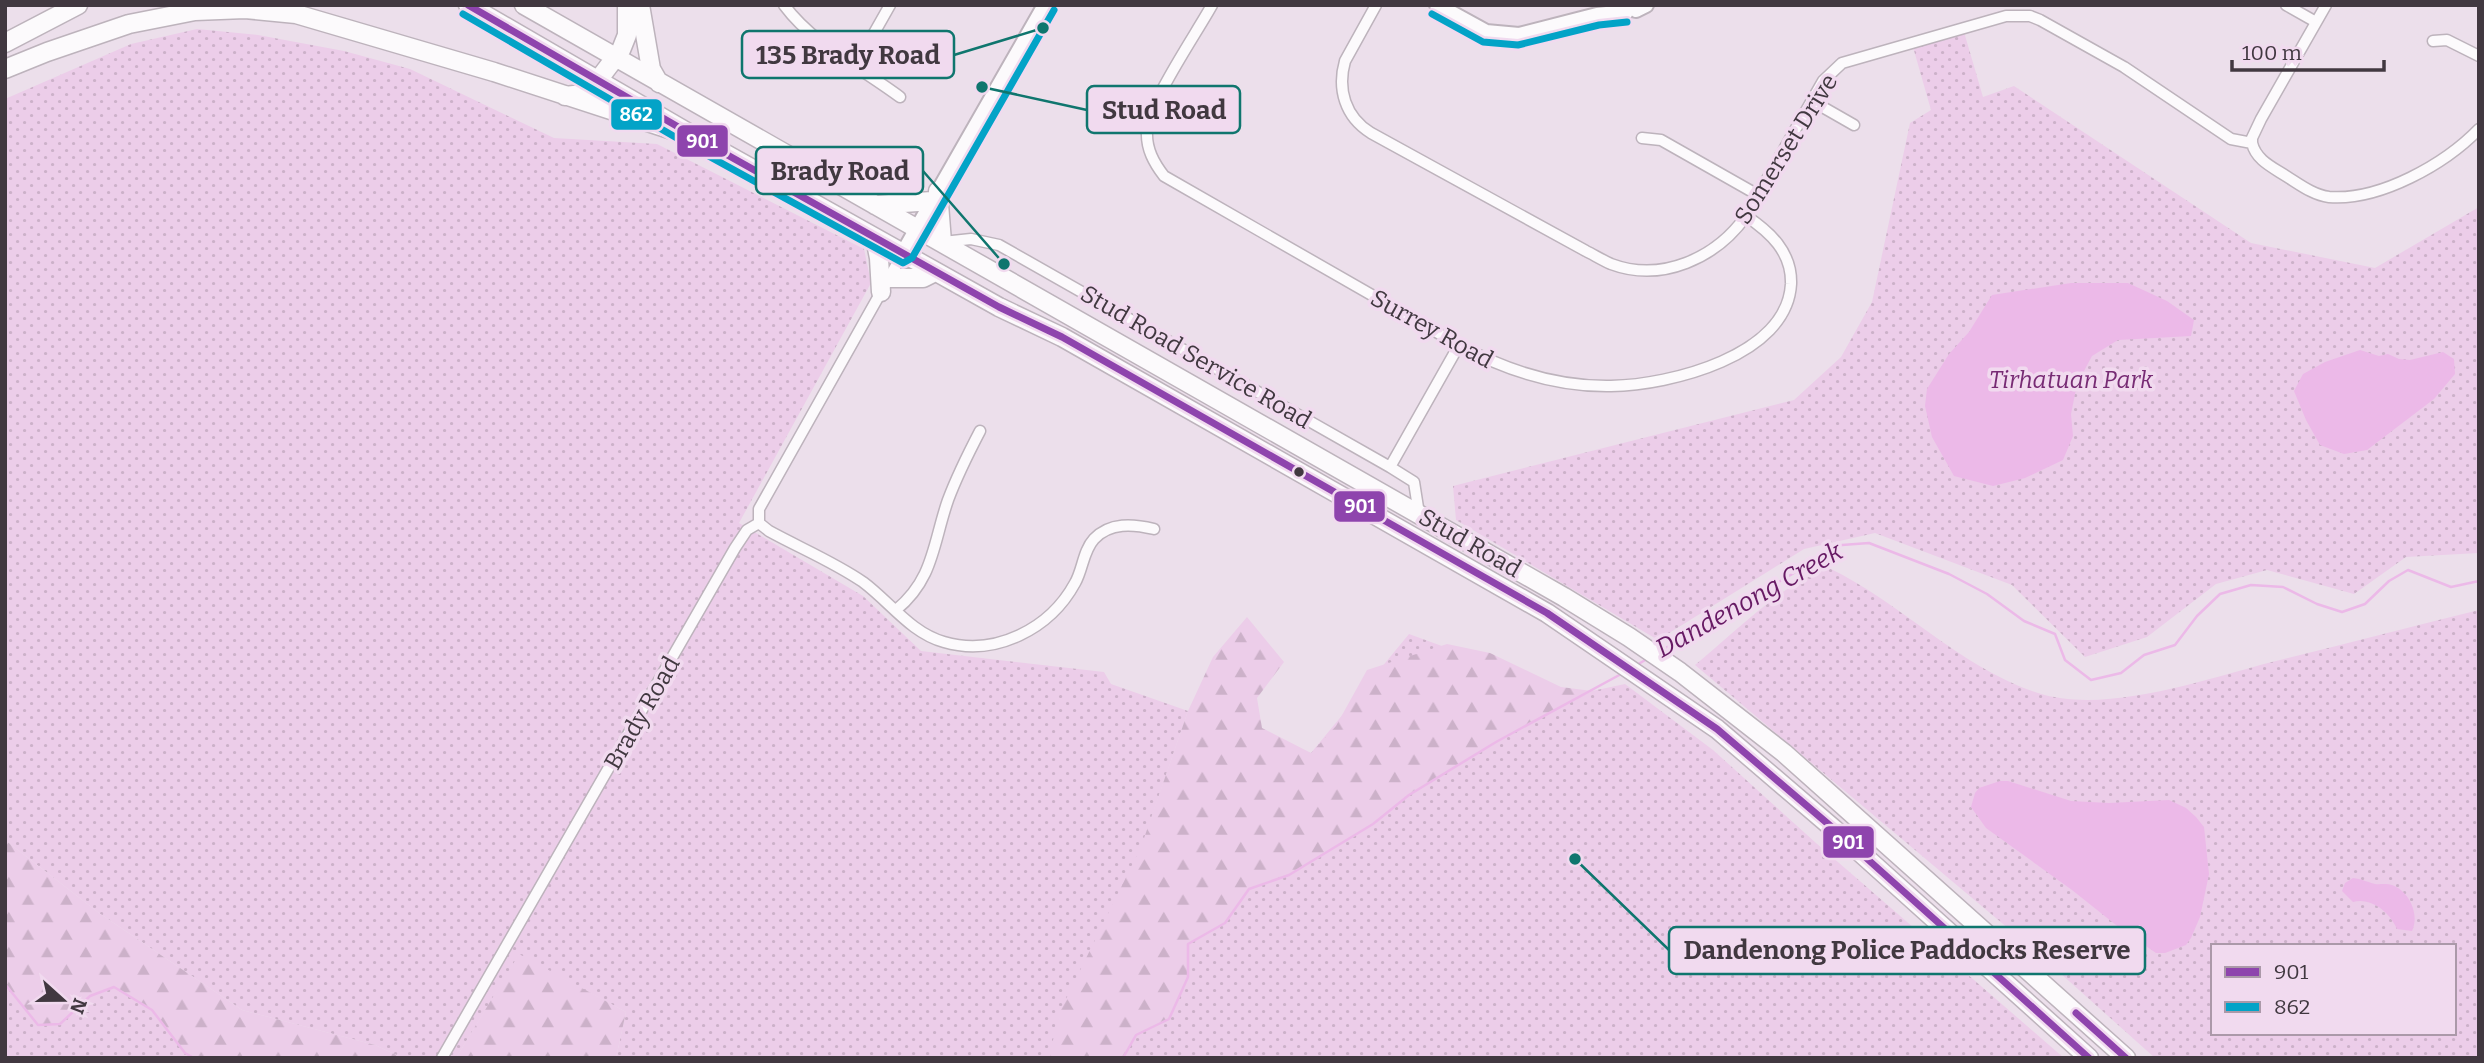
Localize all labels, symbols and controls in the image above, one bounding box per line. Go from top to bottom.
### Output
scale bar [2232,28,2384,72]
callout: 135 Brady Road [742,31,954,78]
text: 135 Brady Road [756,40,940,71]
text: 100 m [2242,40,2302,66]
street label: Somerset Drive [1729,69,1843,229]
callout: Stud Road [1087,86,1240,133]
text: Stud Road [1102,95,1227,126]
line badge: 862 [610,98,663,131]
text: 862 [619,103,653,126]
line badge: 901 [676,124,729,158]
text: 901 [686,130,718,153]
callout: Brady Road [756,147,923,194]
text: Brady Road [770,156,910,187]
street label: Stud Road Service Road [1076,279,1316,435]
street label: Surrey Road [1366,284,1498,374]
park label: Tirhatuan Park [1989,366,2154,394]
unlabelled marker [1292,465,1306,479]
line badge: 901 [1333,490,1386,523]
text: 901 [1344,495,1376,518]
street label: Stud Road [1414,503,1526,583]
water label: Dandenong Creek [1650,535,1849,664]
street label: Brady Road [598,652,686,774]
line badge: 901 [1822,825,1875,859]
text: 901 [1832,831,1864,854]
callout: Dandenong Police Paddocks Reserve [1669,927,2145,974]
text: Dandenong Police Paddocks Reserve [1683,935,2131,966]
legend [2211,944,2456,1035]
text: 901 [2274,959,2309,985]
north arrow [28,965,98,1035]
text: 862 [2274,994,2310,1020]
text: N [65,995,92,1017]

